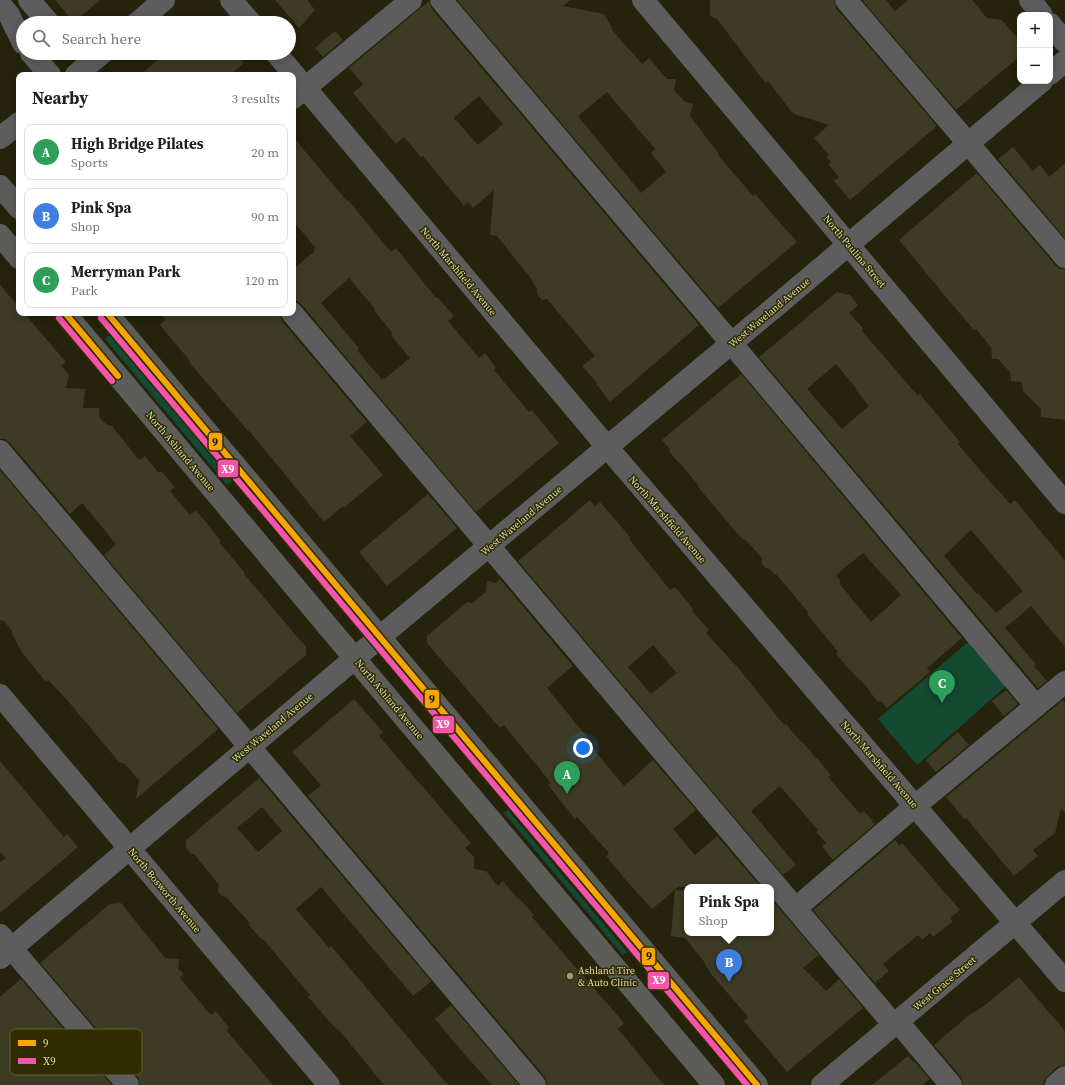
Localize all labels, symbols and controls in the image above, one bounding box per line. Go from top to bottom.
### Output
map controls [1017,12,1053,84]
button: + [1017,12,1053,48]
search box [16,16,296,60]
icon: search [30,27,52,49]
text: Search here [62,28,141,49]
button: − [1017,48,1053,84]
text: Nearby [32,86,88,110]
text: 3 results [232,90,280,107]
text: High Bridge Pilates [71,133,204,154]
text: A [42,144,50,161]
text: 20 m [251,144,279,161]
text: Sports [71,154,108,171]
text: Pink Spa [71,197,131,218]
text: B [42,208,50,225]
text: 90 m [251,208,279,225]
street label: North Paulina Street [820,212,889,291]
text: Shop [71,218,100,235]
street label: North Marshfield Avenue [418,224,500,318]
text: Merryman Park [71,261,180,282]
text: C [42,272,50,289]
text: 120 m [245,272,279,289]
street label: West Waveland Avenue [726,275,813,350]
text: Park [71,282,98,299]
street label: North Ashland Avenue [143,409,218,494]
line badge: 9 [208,432,223,451]
text: 9 [212,435,218,450]
line badge: X9 [217,459,239,478]
text: X9 [221,462,235,477]
street label: North Marshfield Avenue [626,473,709,566]
street label: West Waveland Avenue [478,483,565,558]
street label: North Ashland Avenue [352,657,427,742]
pin: C [929,670,955,703]
line badge: 9 [424,689,440,709]
street label: West Waveland Avenue [229,690,316,765]
text: 9 [429,692,435,707]
line badge: X9 [432,715,455,734]
text: X9 [436,717,450,732]
street label: North Marshfield Avenue [838,718,921,811]
your location [573,738,593,758]
pin: A [554,761,580,794]
street label: North Bosworth Avenue [125,845,204,935]
popup [684,884,774,936]
text: Pink Spa [699,891,759,912]
text: Shop [699,912,728,929]
line badge: 9 [641,947,656,966]
text: 9 [646,949,652,964]
pin: B [716,949,742,982]
street label: West Grace Street [910,953,979,1013]
place label: Ashland Tire & Auto Clinic [578,964,637,989]
marker: Ashland Tire & Auto Clinic [565,971,575,981]
line badge: X9 [647,971,670,990]
text: X9 [652,973,666,988]
legend [10,1029,142,1075]
text: 9 [43,1036,49,1051]
text: X9 [43,1054,56,1069]

